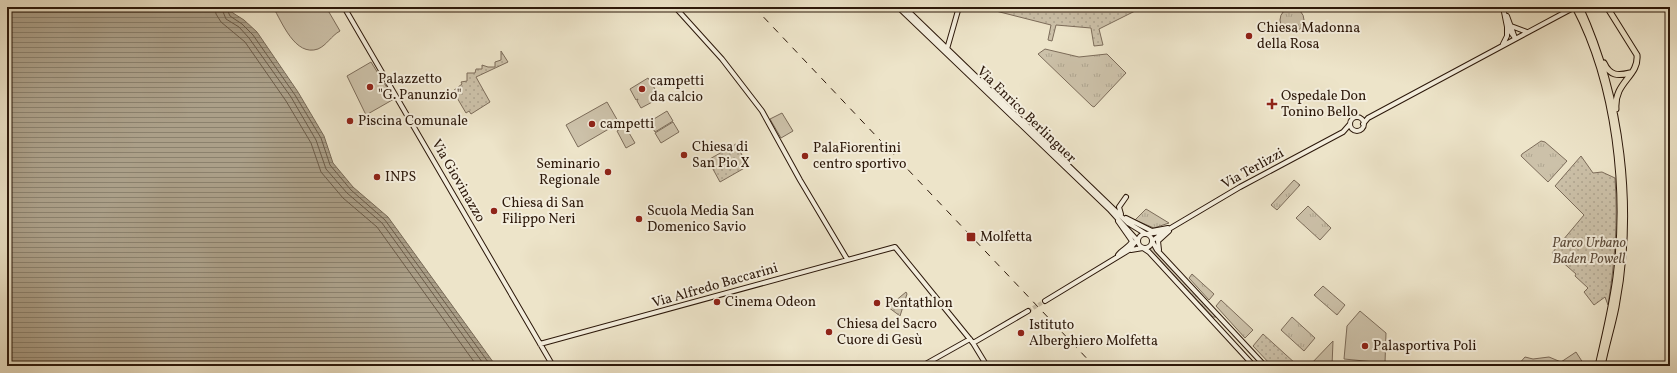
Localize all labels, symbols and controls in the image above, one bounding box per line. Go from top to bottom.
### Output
place label: Chiesa Madonna della Rosa [1257,19,1360,54]
marker: Chiesa Madonna della Rosa [1244,31,1254,41]
street label: Via Enrico Berlinguer [972,62,1080,168]
place label: Palazzetto "G. Panunzio" [378,70,462,105]
place label: campetti da calcio [650,72,704,107]
marker: Palazzetto "G. Panunzio" [365,82,375,92]
marker: campetti da calcio [637,84,647,94]
place label: Ospedale Don Tonino Bello [1281,87,1366,122]
marker: Ospedale Don Tonino Bello [1266,98,1278,110]
place label: Piscina Comunale [358,112,468,131]
place label: campetti [600,115,654,134]
marker: Piscina Comunale [345,116,355,126]
marker: campetti [587,119,597,129]
street label: Via Giovinazzo [427,136,489,226]
place label: Chiesa di San Pio X [692,138,750,173]
place label: PalaFiorentini centro sportivo [813,139,906,174]
street label: Via Terlizzi [1218,144,1288,194]
marker: Chiesa di San Pio X [679,150,689,160]
marker: PalaFiorentini centro sportivo [800,151,810,161]
place label: Seminario Regionale [536,155,600,190]
marker: Seminario Regionale [603,167,613,177]
place label: INPS [385,168,416,187]
marker: INPS [372,172,382,182]
place label: Chiesa di San Filippo Neri [502,194,584,229]
place label: Scuola Media San Domenico Savio [647,202,754,237]
marker: Chiesa di San Filippo Neri [489,206,499,216]
marker: Scuola Media San Domenico Savio [634,214,644,224]
place label: Molfetta [980,228,1032,247]
marker: Molfetta [965,231,977,243]
park label: Parco Urbano Baden Powell [1552,234,1627,269]
street label: Via Alfredo Baccarini [650,259,780,313]
place label: Cinema Odeon [725,293,816,312]
place label: Pentathlon [885,294,953,313]
marker: Cinema Odeon [712,297,722,307]
marker: Pentathlon [872,298,882,308]
place label: Chiesa del Sacro Cuore di Gesù [837,315,937,350]
place label: Istituto Alberghiero Molfetta [1029,316,1158,351]
marker: Chiesa del Sacro Cuore di Gesù [824,327,834,337]
marker: Istituto Alberghiero Molfetta [1016,328,1026,338]
place label: Palasportiva Poli [1373,337,1476,356]
marker: Palasportiva Poli [1360,341,1370,351]

